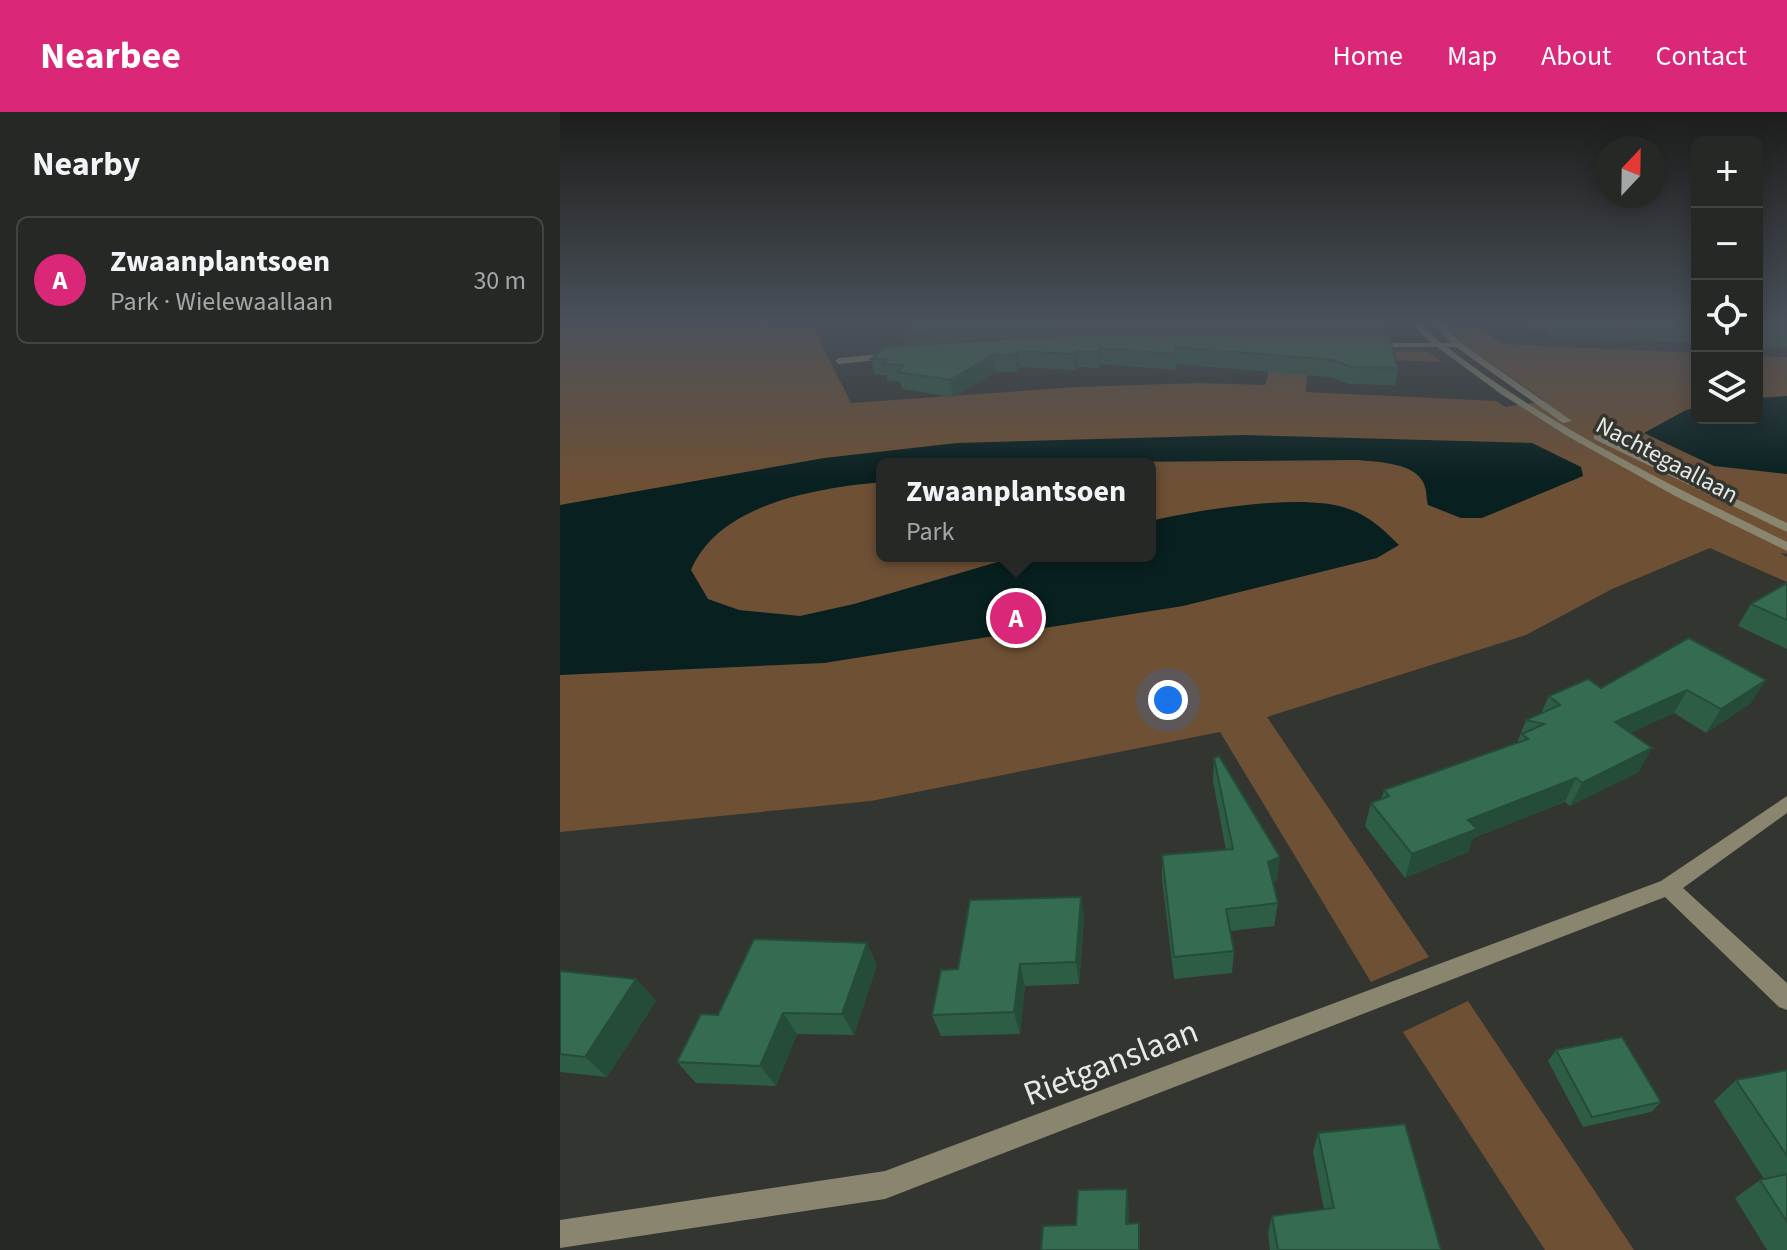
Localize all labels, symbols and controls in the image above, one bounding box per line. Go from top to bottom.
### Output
text: Nearbee [40,29,181,83]
text: Home [1332,36,1403,76]
text: Map [1447,36,1497,76]
text: About [1541,36,1612,76]
text: Contact [1656,36,1747,76]
north arrow [1595,136,1667,208]
map controls [1691,136,1763,424]
button: + [1691,136,1763,208]
text: Nearby [32,140,140,189]
button: − [1691,208,1763,280]
text: Zwaanplantsoen [110,240,330,283]
text: A [53,262,67,299]
text: 30 m [473,262,526,299]
button: locate [1691,280,1763,352]
text: Park · Wielewaallaan [110,283,333,320]
button: layers [1691,352,1763,424]
street label: Nachtegaallaan [1590,408,1744,512]
popup [876,458,1156,562]
text: Zwaanplantsoen [906,470,1126,513]
text: Park [906,513,955,550]
pin: A [990,588,1042,648]
your location [1148,680,1188,720]
street label: Rietganslaan [1017,1007,1205,1119]

